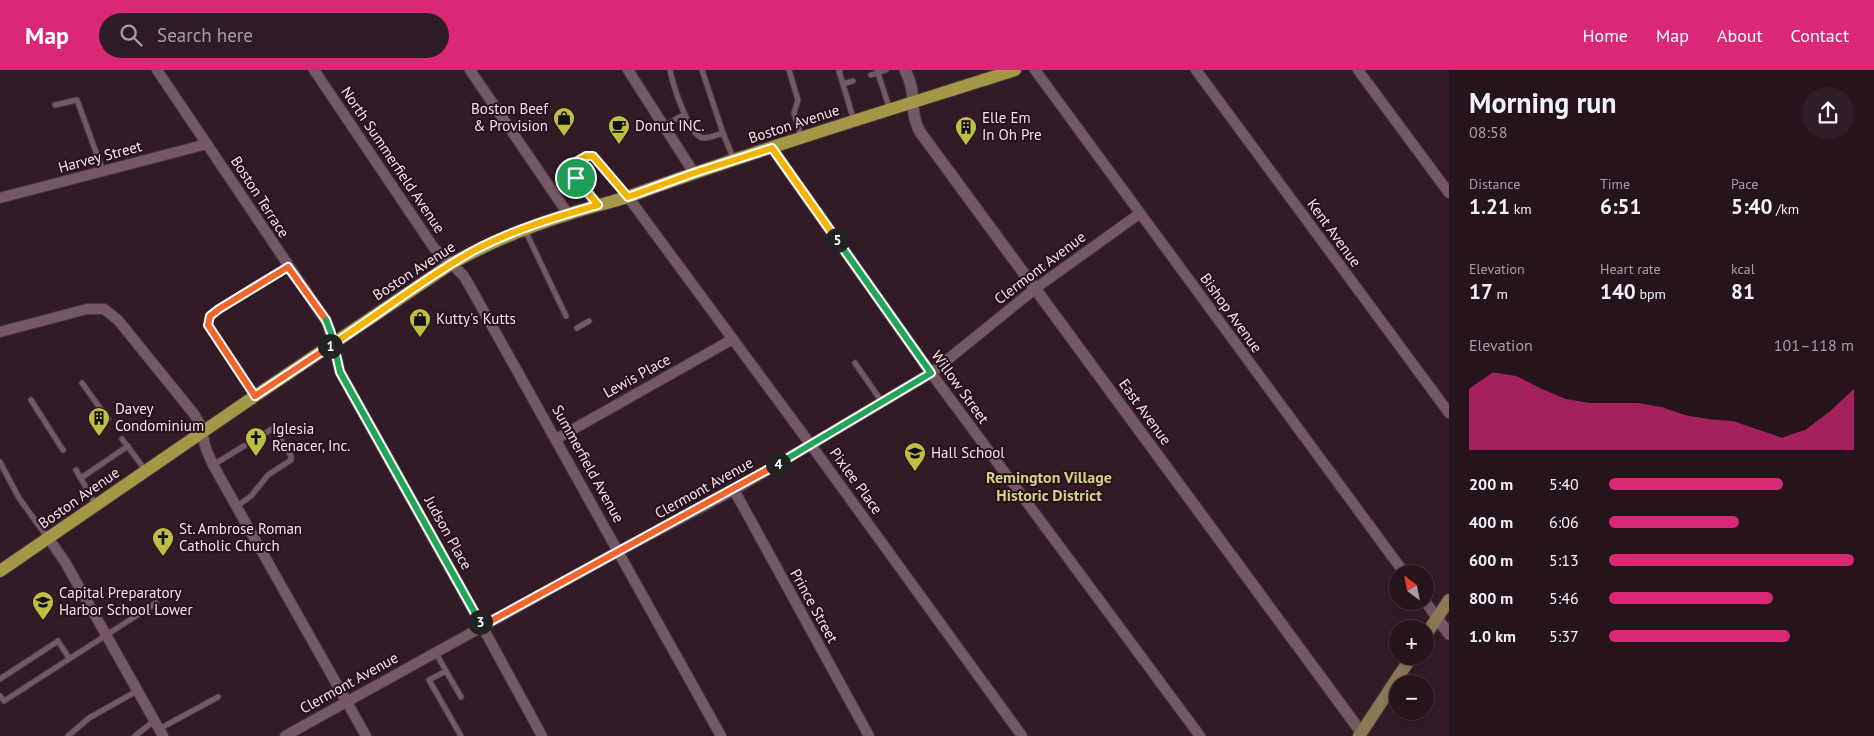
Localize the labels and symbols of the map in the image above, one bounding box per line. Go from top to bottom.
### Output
street label: North Summerfield Avenue [337,83,450,237]
place label: Boston Beef & Provision [471,99,549,135]
street label: Boston Avenue [746,100,842,147]
shop icon: Boston Beef & Provision [552,106,576,137]
place label: Elle Em In Oh Pre [982,108,1042,144]
cafe icon: Donut INC. [607,114,631,145]
building icon: Elle Em In Oh Pre [954,115,978,146]
place label: Donut INC. [635,116,704,135]
street label: Harvey Street [56,136,144,177]
street label: Boston Terrace [227,152,294,241]
pin [555,157,597,199]
street label: Kent Avenue [1303,195,1366,271]
street label: Clermont Avenue [990,227,1089,308]
pin: 5 [824,228,850,252]
street label: Boston Avenue [369,237,459,304]
street label: Bishop Avenue [1196,269,1267,356]
shop icon: Kutty's Kutts [408,307,432,338]
place label: Kutty's Kutts [436,309,516,328]
pin: 1 [318,334,342,358]
street label: Willow Street [927,346,993,427]
street label: Lewis Place [600,349,674,402]
street label: East Avenue [1115,375,1176,449]
place label: Davey Condominium [115,399,204,435]
street label: Summerfield Avenue [548,402,629,526]
building icon: Davey Condominium [87,406,111,437]
place label: Iglesia Renacer, Inc. [272,419,350,455]
church icon: Iglesia Renacer, Inc. [244,426,268,457]
school or university icon: Hall School [903,441,927,472]
place label: Hall School [931,443,1005,462]
street label: Pixlee Place [826,444,887,518]
pin: 4 [766,452,790,476]
street label: Clermont Avenue [651,453,756,522]
street label: Boston Avenue [34,463,123,533]
district label: Remington Village Historic District [986,467,1112,505]
street label: Judson Place [420,492,476,573]
place label: St. Ambrose Roman Catholic Church [179,519,302,555]
church icon: St. Ambrose Roman Catholic Church [151,526,175,557]
street label: Prince Street [786,565,843,646]
north arrow [1389,565,1434,610]
place label: Capital Preparatory Harbor School Lower [59,583,193,619]
school or university icon: Capital Preparatory Harbor School Lower [31,590,55,621]
pin: 3 [468,610,492,634]
street label: Clermont Avenue [296,648,401,717]

